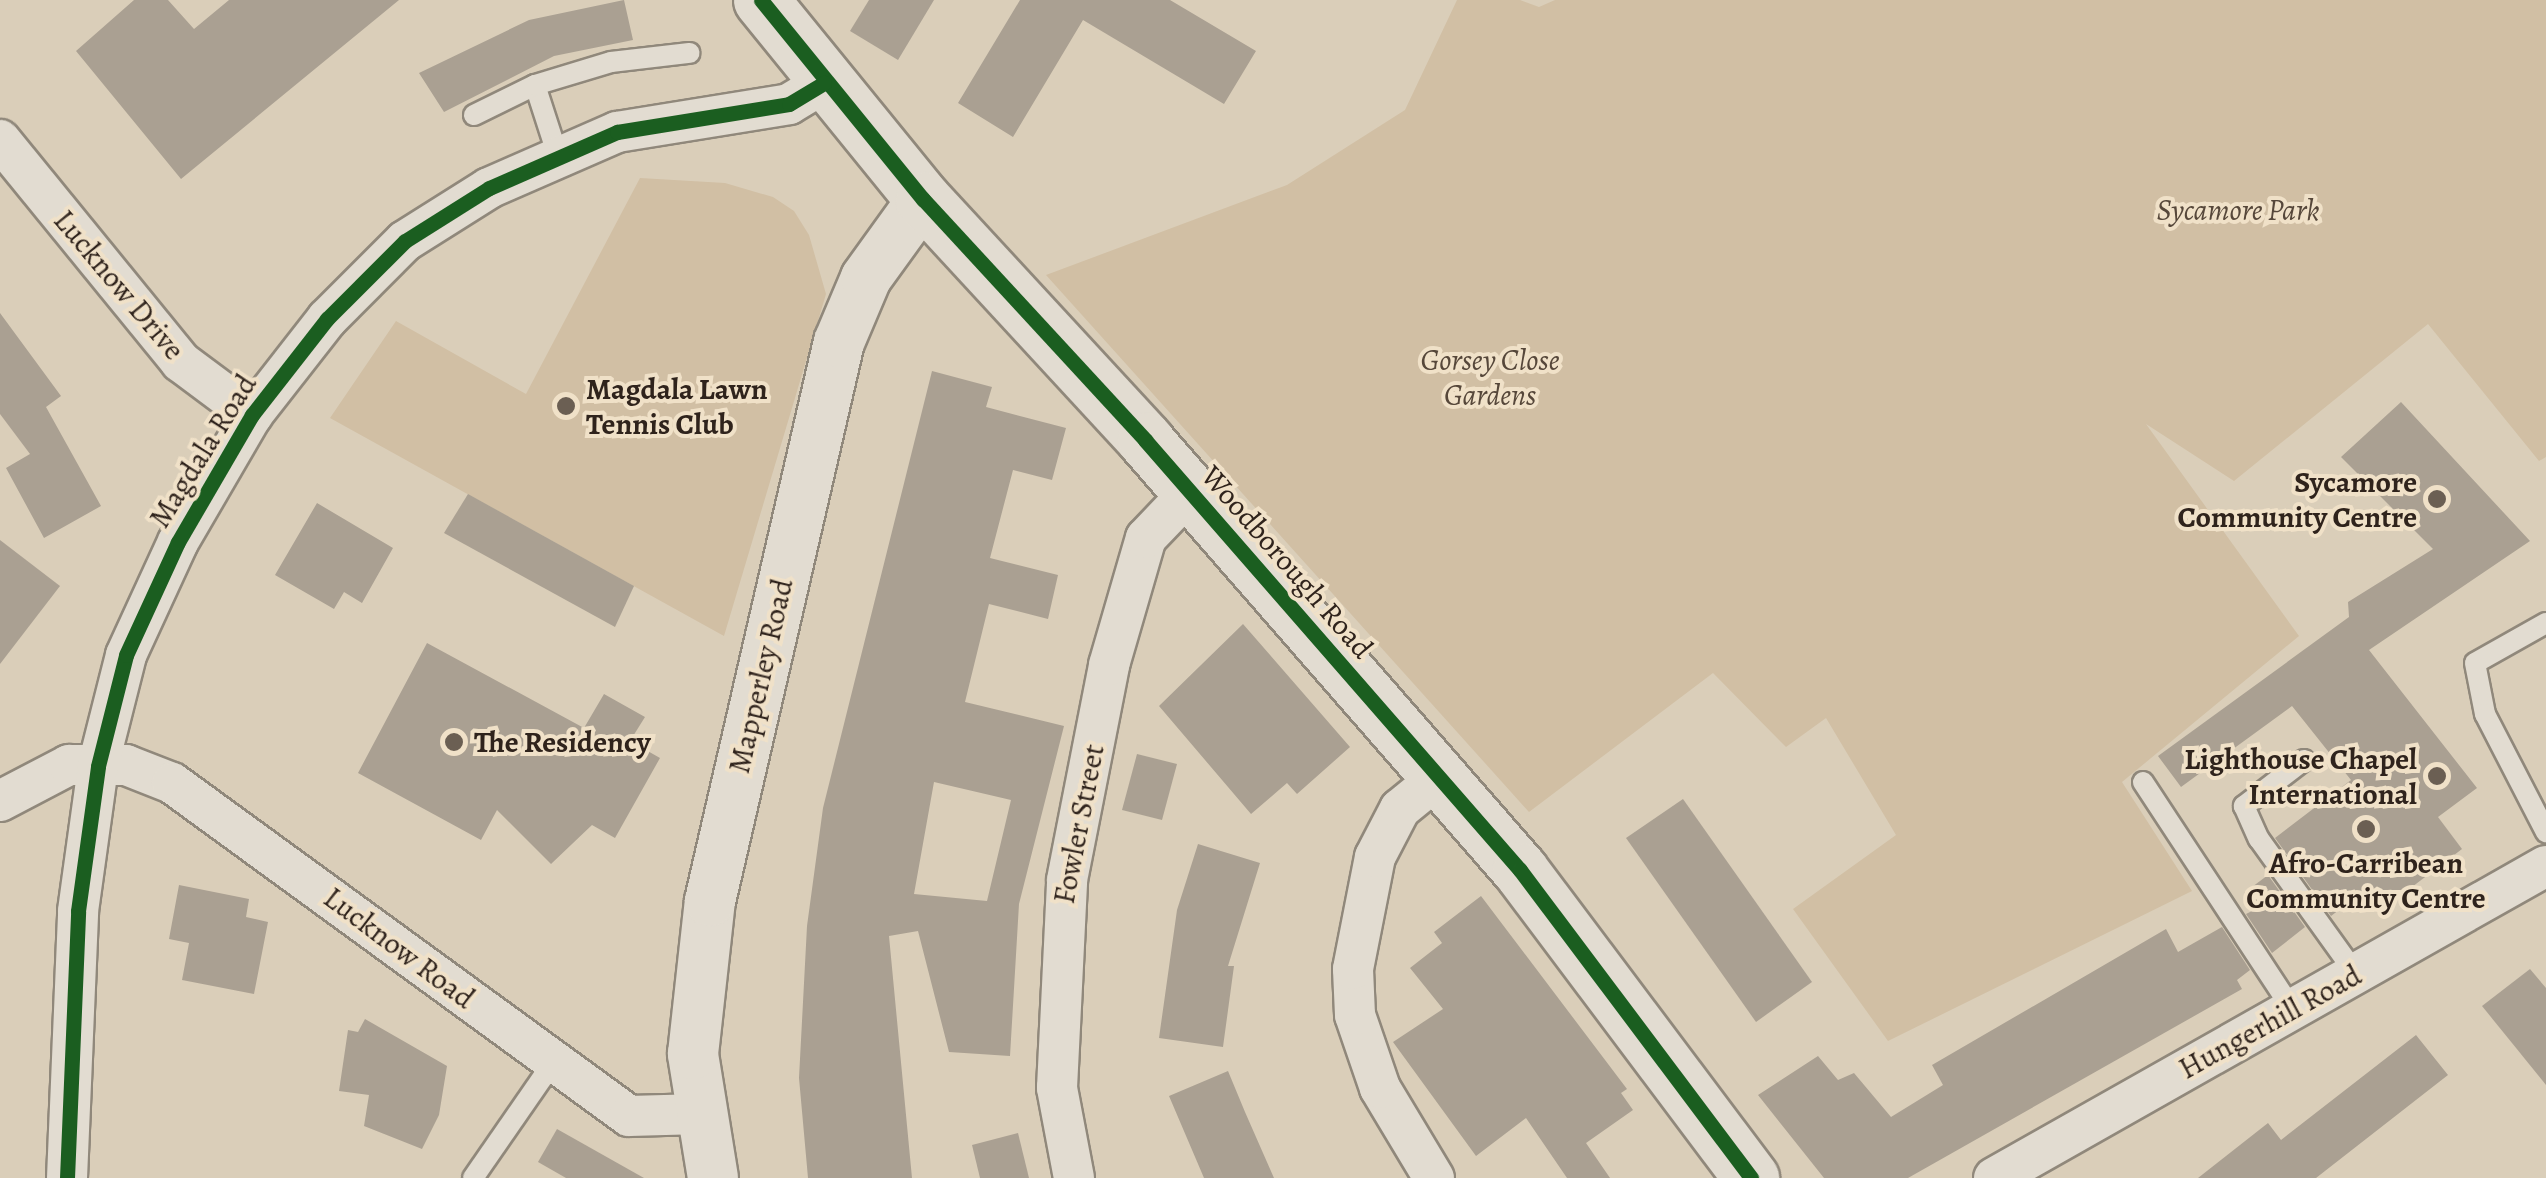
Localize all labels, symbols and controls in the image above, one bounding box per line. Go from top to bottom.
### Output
park label: Sycamore Park [2156,192,2320,228]
street label: Lucknow Drive [46,203,192,367]
park label: Gorsey Close Gardens [1421,342,1559,412]
street label: Magdala Road [142,368,264,534]
place label: Magdala Lawn Tennis Club [586,371,768,442]
marker: Magdala Lawn Tennis Club [555,395,577,417]
street label: Woodborough Road [1193,458,1381,666]
place label: Sycamore Community Centre [2178,464,2417,534]
marker: Sycamore Community Centre [2426,488,2448,510]
street label: Mapperley Road [721,575,801,777]
place label: The Residency [474,724,651,760]
marker: The Residency [443,731,465,753]
street label: Fowler Street [1046,741,1112,907]
place label: Lighthouse Chapel International [2184,741,2417,812]
marker: Lighthouse Chapel International [2426,765,2448,787]
marker: Afro-Carribean Community Centre [2355,818,2377,840]
place label: Afro-Carribean Community Centre [2246,845,2486,916]
street label: Lucknow Road [316,880,482,1016]
street label: Hungerhill Road [2173,957,2367,1087]

